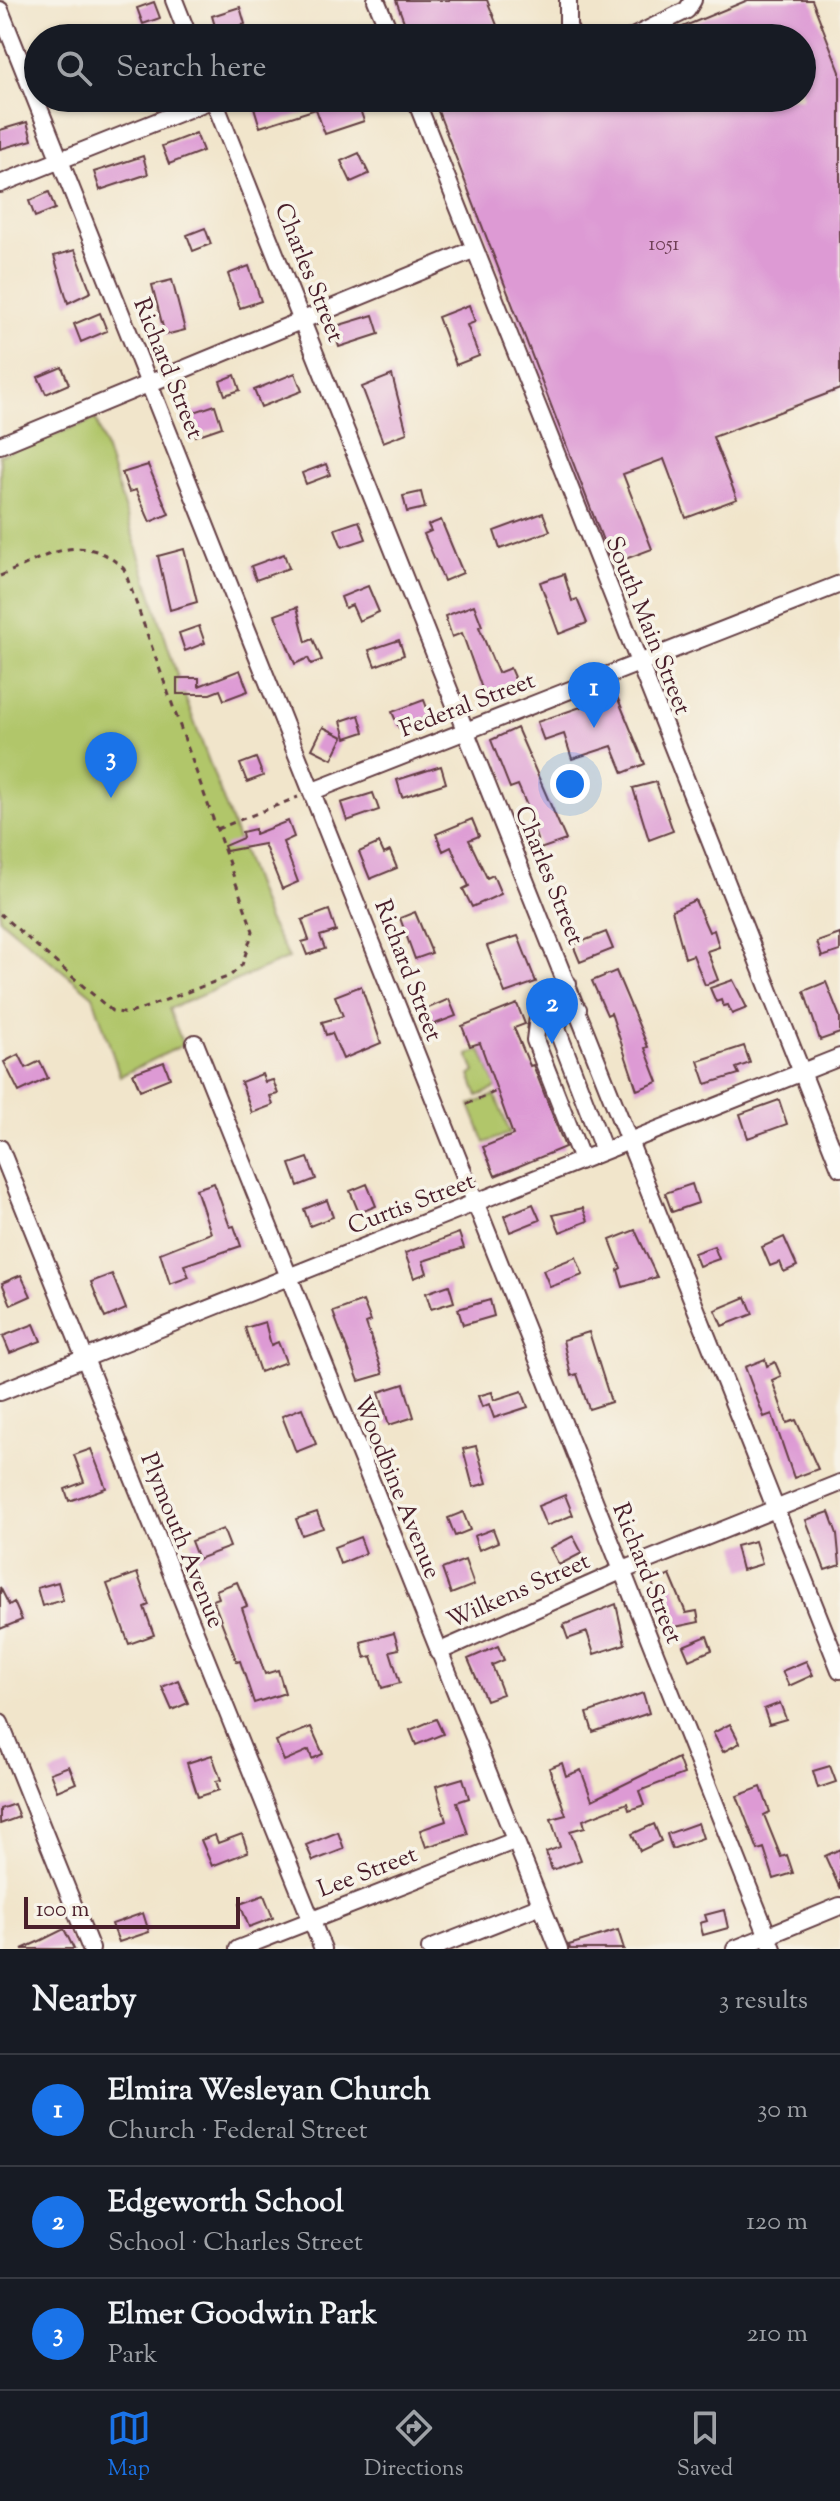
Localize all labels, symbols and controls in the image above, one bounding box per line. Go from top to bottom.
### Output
search box [24,24,816,112]
icon: search [52,46,96,90]
text: Search here [116,47,266,90]
street label: Charles Street [265,198,351,347]
house number: 1051 [649,231,680,260]
street label: Richard Street [123,293,211,444]
street label: South Main Street [596,531,698,720]
pin: 1 [568,662,620,728]
street label: Federal Street [395,664,540,747]
pin: 3 [85,732,137,798]
your location [550,764,590,804]
street label: Charles Street [505,801,591,950]
street label: Richard Street [365,895,450,1046]
pin: 2 [526,978,578,1044]
street label: Curtis Street [343,1165,480,1245]
street label: Woodbine Avenue [344,1391,448,1584]
street label: Plymouth Avenue [131,1448,232,1633]
street label: Richard Street [602,1498,690,1649]
street label: Wilkens Street [442,1545,596,1639]
street label: Lee Street [313,1838,422,1907]
scale bar [24,1893,240,1929]
text: 100 m [36,1895,89,1927]
text: Nearby [32,1977,137,2026]
text: 3 results [719,1983,808,2020]
text: Elmira Wesleyan Church [108,2070,431,2113]
text: 1 [54,2092,62,2129]
text: 30 m [757,2092,808,2129]
text: Church · Federal Street [108,2113,368,2150]
text: Edgeworth School [108,2182,344,2225]
text: 2 [52,2204,64,2241]
text: 120 m [746,2204,808,2241]
text: School · Charles Street [108,2225,363,2262]
text: Elmer Goodwin Park [108,2294,377,2337]
text: 3 [53,2316,63,2353]
text: 210 m [746,2316,808,2353]
text: Park [108,2337,158,2374]
tab: Map [107,2406,151,2486]
tab: Directions [364,2406,463,2486]
tab: Saved [677,2406,733,2486]

